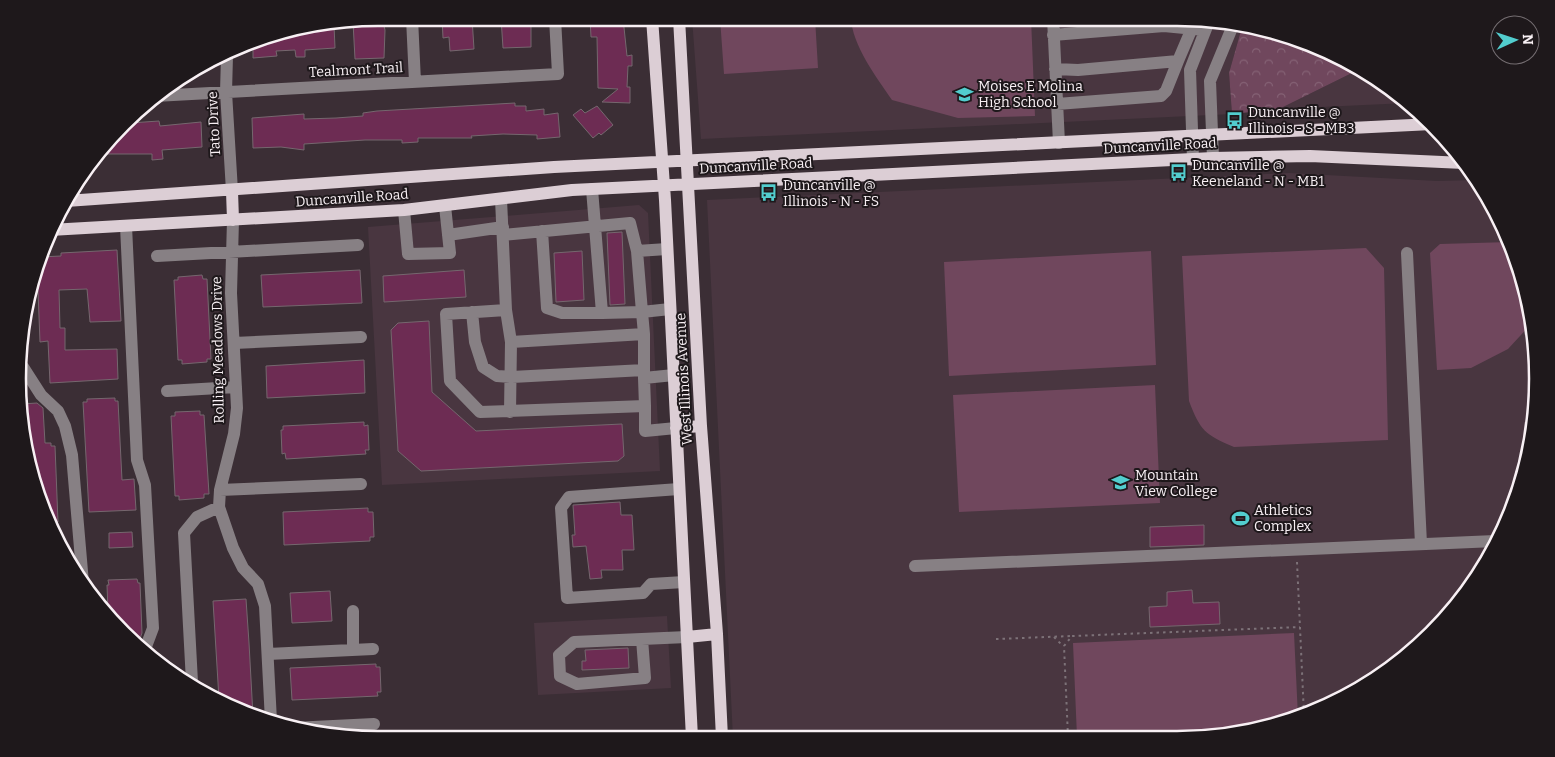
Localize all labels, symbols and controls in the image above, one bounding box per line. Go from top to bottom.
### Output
north arrow [1490,15,1540,65]
text: N [1519,34,1536,45]
street label: Tealmont Trail [308,59,404,81]
place label: Moises E Molina High School [978,78,1083,111]
school or university icon: Moises E Molina High School [954,84,974,104]
street label: Tato Drive [204,91,224,157]
place label: Duncanville @ Illinois - S - MB3 [1248,104,1355,137]
bus stop icon: Duncanville @ Illinois - S - MB3 [1224,110,1244,130]
street label: Duncanville Road [1103,135,1217,157]
street label: Duncanville Road [699,155,813,177]
place label: Duncanville @ Keeneland - N - MB1 [1192,157,1324,190]
bus stop icon: Duncanville @ Keeneland - N - MB1 [1168,163,1188,183]
place label: Duncanville @ Illinois - N - FS [783,177,879,210]
bus stop icon: Duncanville @ Illinois - N - FS [759,183,779,203]
street label: Duncanville Road [295,186,409,210]
street label: Rolling Meadows Drive [208,276,228,424]
street label: West Illinois Avenue [672,312,696,446]
place label: Mountain View College [1135,467,1217,500]
school or university icon: Mountain View College [1111,473,1131,493]
place label: Athletics Complex [1254,502,1312,535]
sports icon: Athletics Complex [1230,508,1250,528]

